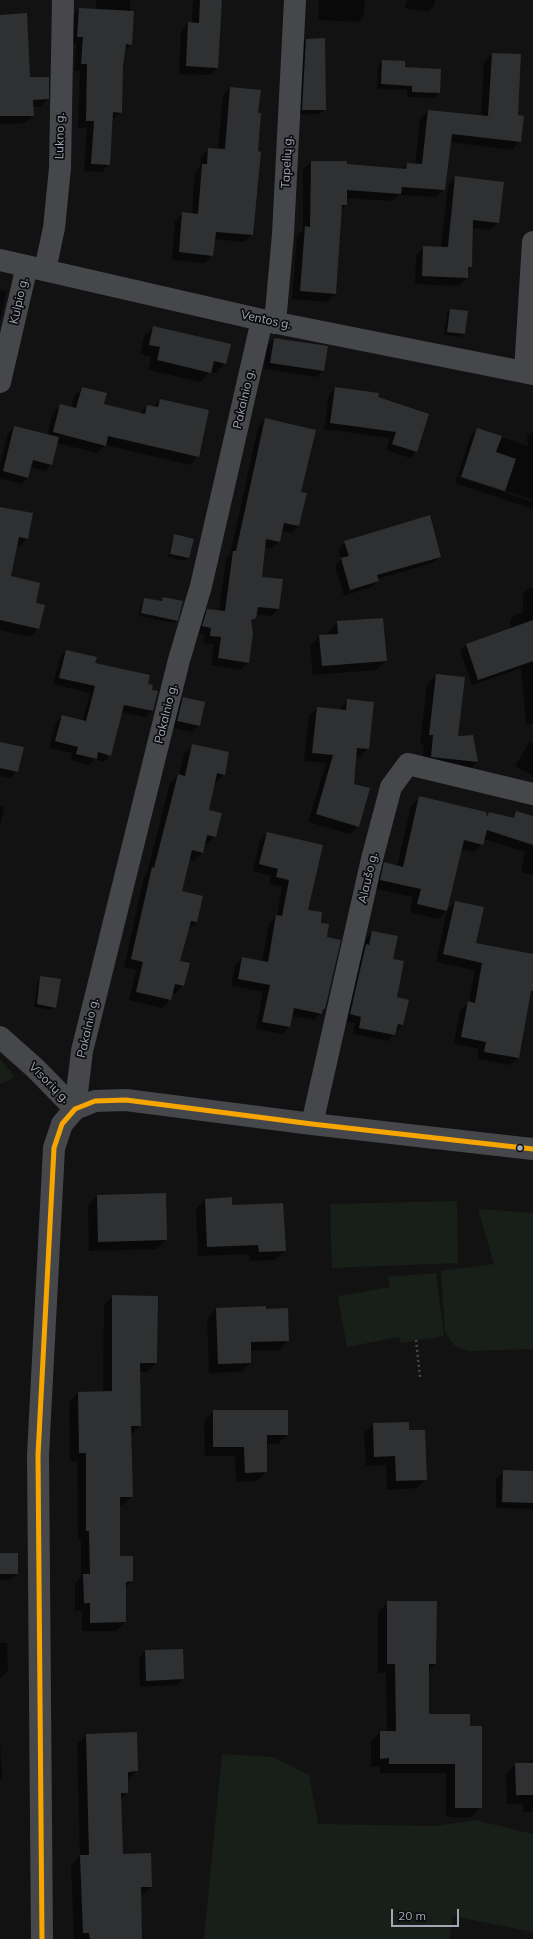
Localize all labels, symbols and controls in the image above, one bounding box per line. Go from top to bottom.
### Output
street label: Lukno g. [52,113,68,159]
street label: Tapelių g. [278,135,296,189]
street label: Kulpio g. [7,276,31,326]
street label: Ventos g. [239,308,293,332]
street label: Pakalnio g. [230,368,258,430]
street label: Pakalnio g. [152,683,180,745]
street label: Alaušo g. [355,851,381,905]
street label: Pakalnio g. [74,997,102,1059]
street label: Visorių g. [26,1060,72,1106]
unlabelled marker [515,1143,525,1153]
scale bar [393,1901,461,1927]
text: 20 m [398,1908,426,1923]

